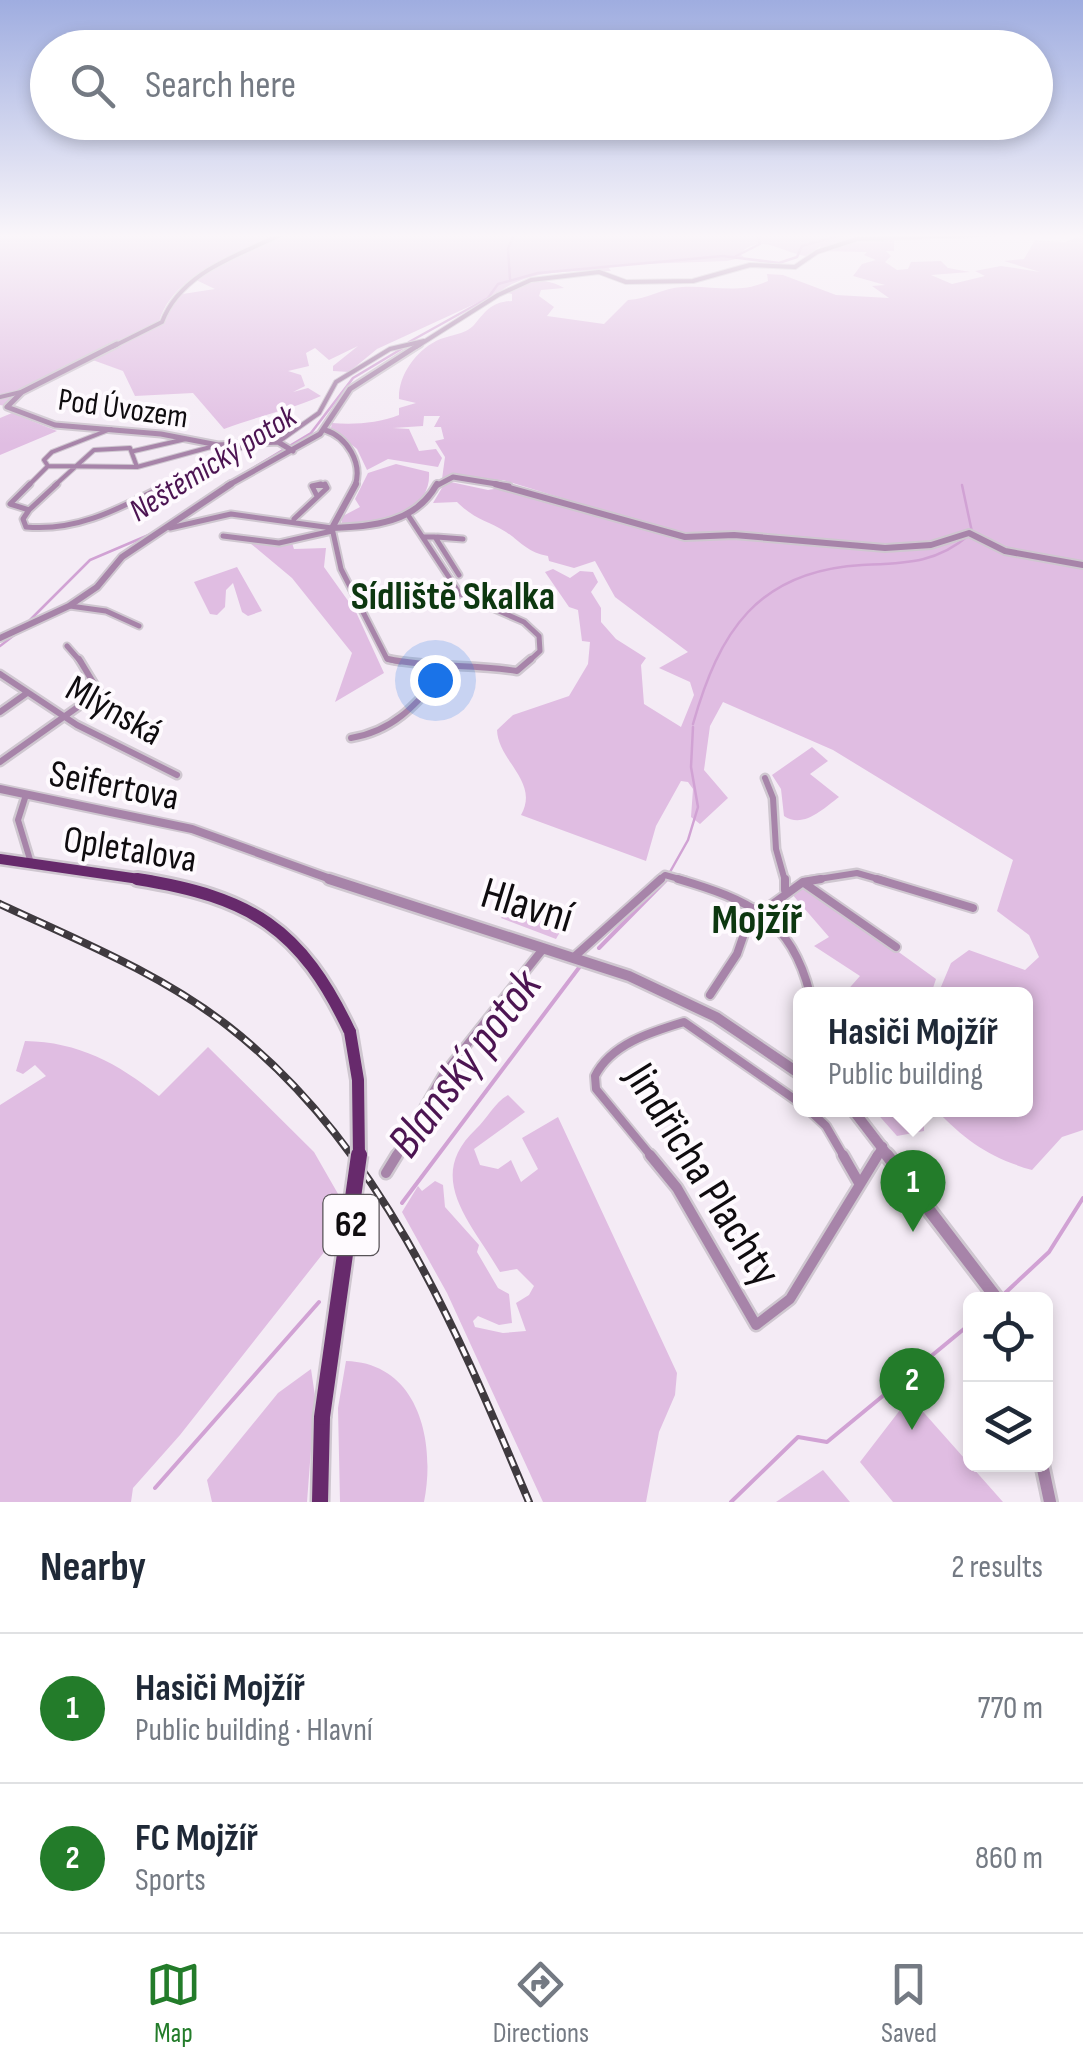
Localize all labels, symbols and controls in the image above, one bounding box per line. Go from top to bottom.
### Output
search box [30,30,1053,140]
icon: search [65,58,120,113]
text: Search here [145,63,296,108]
street label: Pod Úvozem [56,381,190,437]
water label: Neštěmický potok [122,397,305,531]
district label: Sídliště Skalka [351,573,555,621]
your location [410,655,461,706]
street label: Mlýnská [58,666,170,756]
street label: Seifertova [45,751,183,821]
street label: Opletalova [60,817,200,883]
street label: Hlavní [474,866,580,946]
district label: Mojžíř [712,895,802,946]
water label: Blanský potok [376,957,555,1169]
popup [793,987,1033,1117]
text: Hasiči Mojžíř [828,1010,998,1055]
street label: Jindřicha Plachty [611,1053,792,1296]
text: Public building [828,1055,983,1094]
pin: 1 [880,1150,946,1232]
road number: 62 [324,1195,378,1255]
map controls [963,1292,1053,1472]
button: locate [963,1292,1053,1382]
pin: 2 [880,1348,944,1430]
button: layers [963,1382,1053,1472]
text: Nearby [40,1542,146,1593]
text: 2 results [951,1548,1043,1587]
text: Hasiči Mojžíř [135,1666,305,1711]
text: 1 [66,1689,79,1728]
text: 770 m [978,1689,1043,1728]
text: Public building · Hlavní [135,1711,373,1750]
text: FC Mojžíř [135,1816,258,1861]
text: 2 [65,1839,80,1878]
text: 860 m [975,1839,1043,1878]
text: Sports [135,1861,206,1900]
tab: Map [146,1957,201,2050]
tab: Directions [493,1957,589,2050]
tab: Saved [881,1957,937,2050]

